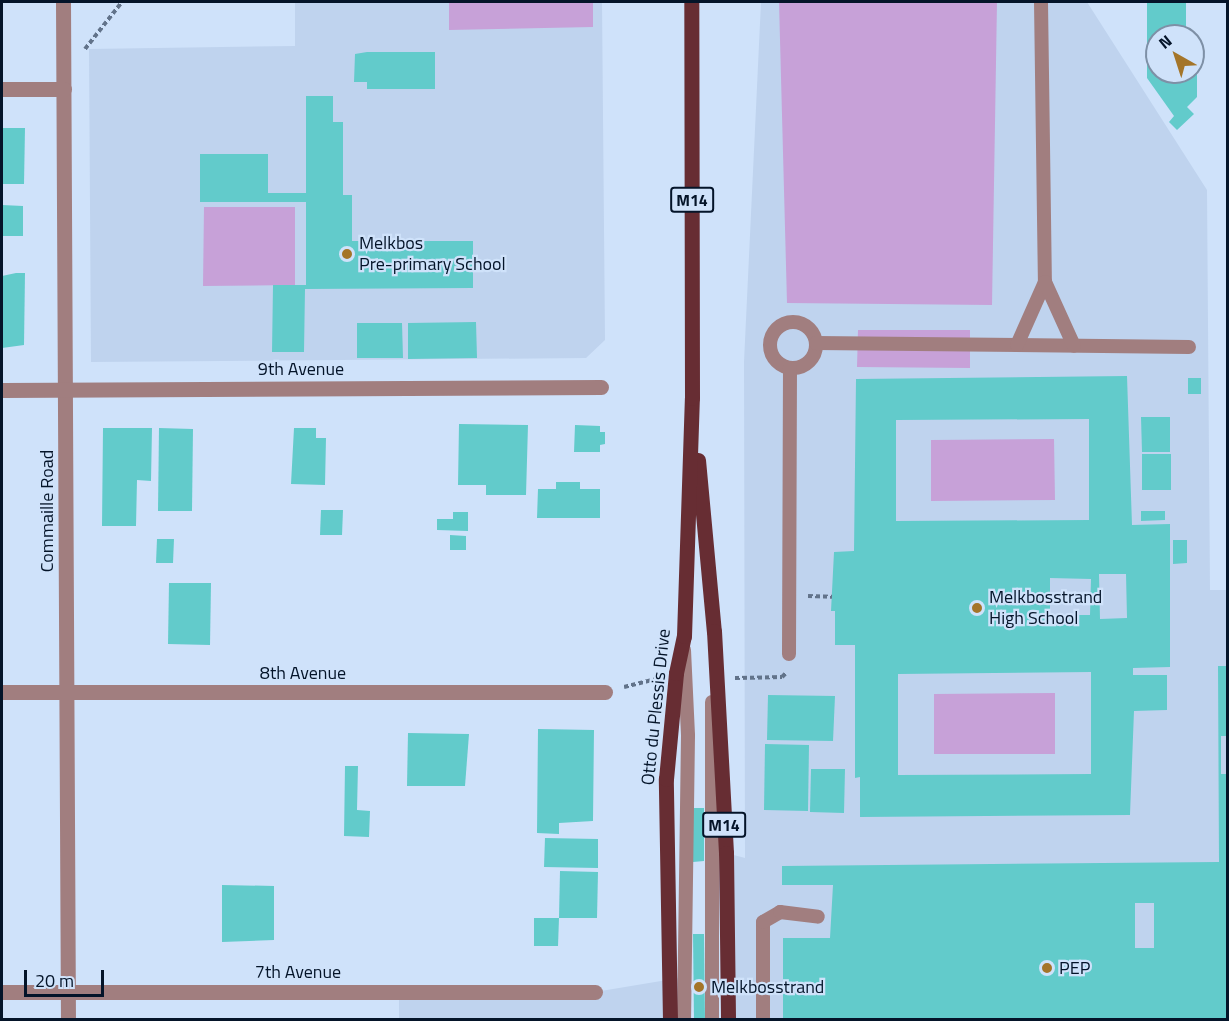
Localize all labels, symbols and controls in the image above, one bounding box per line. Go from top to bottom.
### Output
north arrow [1145,24,1205,84]
text: N [1153,29,1177,54]
road number: M14 [670,187,714,213]
place label: Melkbos Pre-primary School [359,233,506,276]
marker: Melkbos Pre-primary School [340,247,354,261]
street label: 9th Avenue [258,358,344,380]
street label: Commaille Road [36,450,58,572]
place label: Melkbosstrand High School [989,587,1102,630]
marker: Melkbosstrand High School [970,601,984,615]
street label: Otto du Plessis Drive [637,628,675,786]
street label: 8th Avenue [260,662,346,684]
road number: M14 [702,812,746,838]
place label: PEP [1059,957,1090,979]
scale bar [27,958,106,996]
street label: 7th Avenue [255,961,341,983]
marker: PEP [1040,961,1054,975]
text: 20 m [35,967,74,994]
place label: Melkbosstrand [711,976,824,998]
marker: Melkbosstrand [692,980,706,994]

